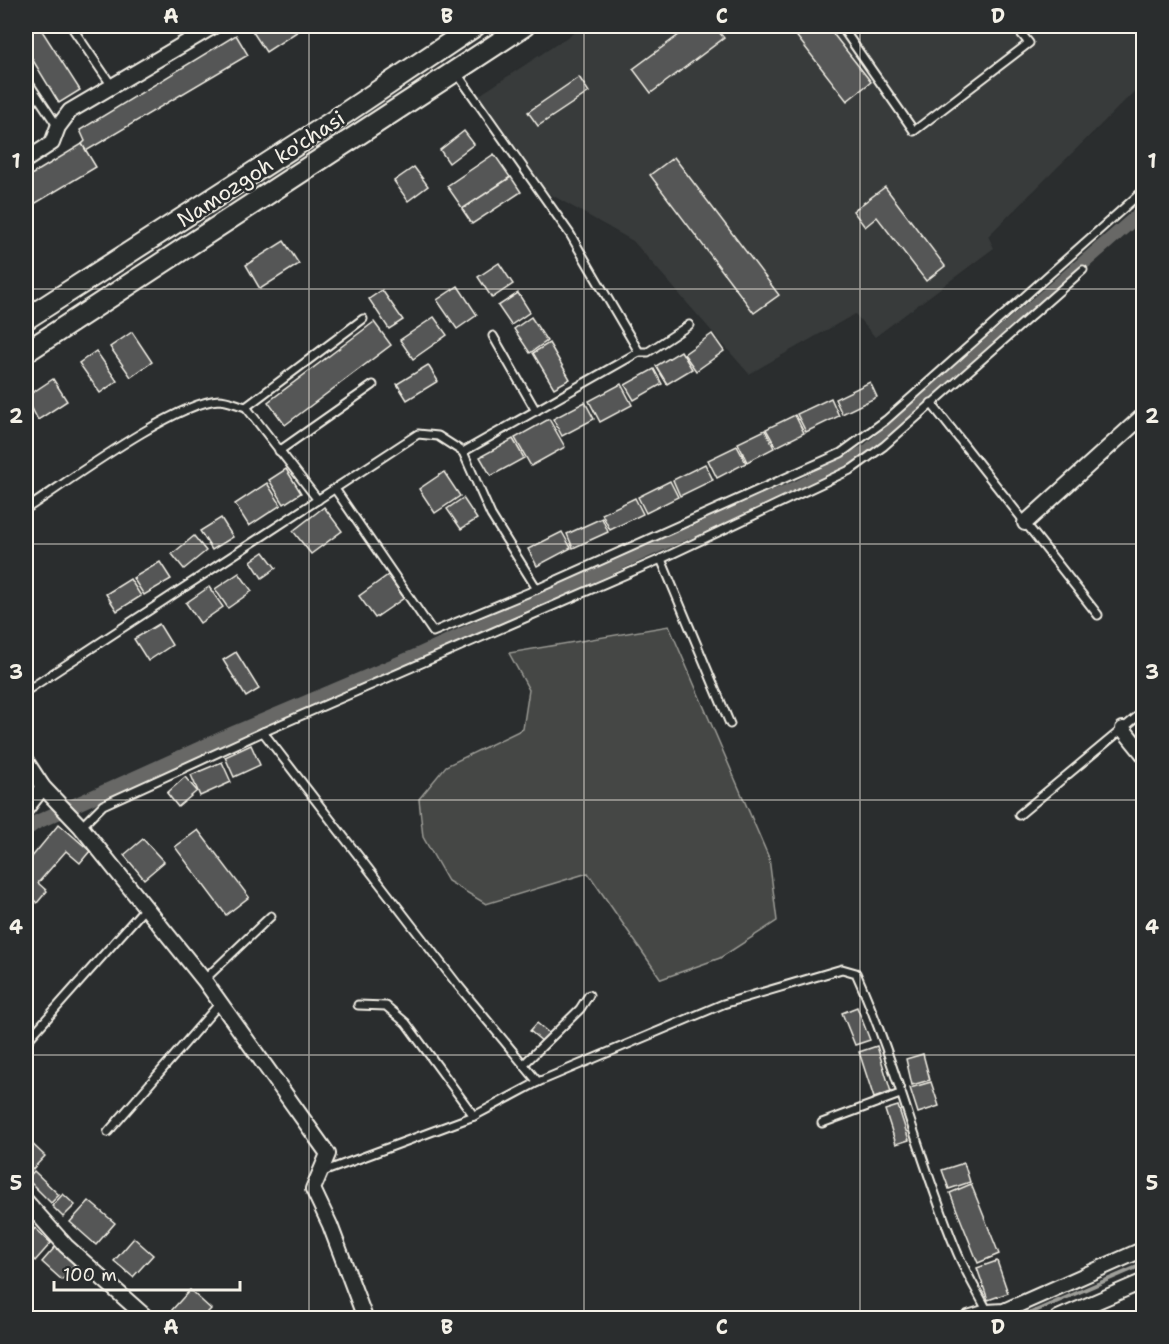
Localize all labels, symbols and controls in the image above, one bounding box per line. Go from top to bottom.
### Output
text: A [163,3,179,29]
text: B [441,3,453,29]
text: C [716,3,728,29]
text: D [991,3,1005,29]
street label: Namozgoh ko'chasi [172,104,350,234]
text: 1 [11,148,21,174]
text: 1 [1147,148,1157,174]
text: 2 [9,403,23,429]
text: 2 [1145,403,1159,429]
text: 3 [9,659,23,685]
text: 3 [1145,659,1159,685]
text: 4 [9,914,23,940]
text: 4 [1145,914,1159,940]
text: 5 [10,1170,22,1196]
text: 5 [1146,1170,1158,1196]
scale bar [54,1254,240,1292]
text: 100 m [63,1263,117,1287]
text: A [163,1314,179,1340]
text: B [441,1314,453,1340]
text: C [716,1314,728,1340]
text: D [991,1314,1005,1340]

